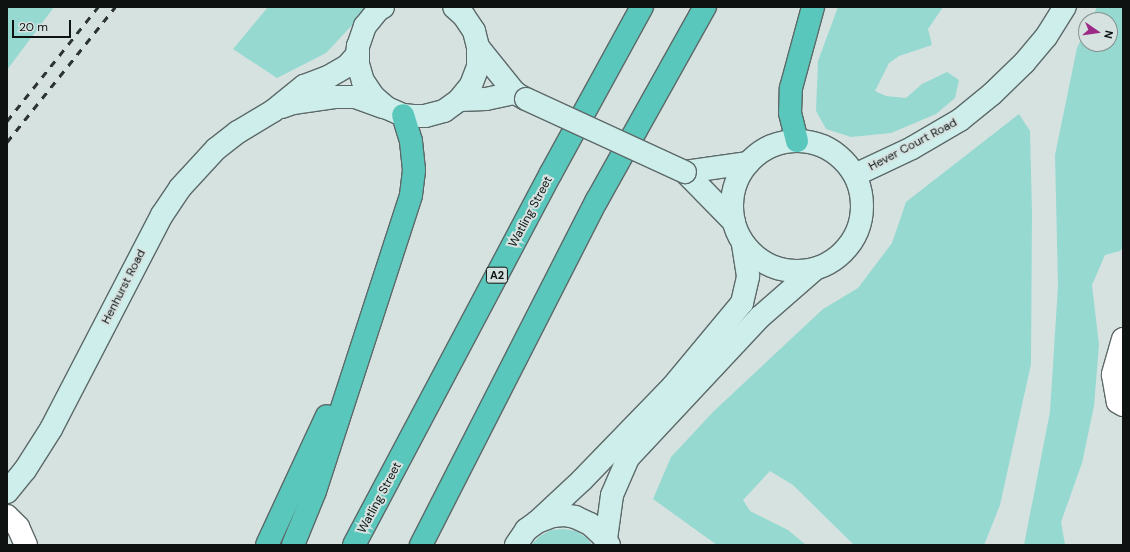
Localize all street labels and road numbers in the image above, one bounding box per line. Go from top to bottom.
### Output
street label: Hever Court Road [866,116,960,174]
street label: Watling Street [506,174,556,250]
street label: Henhurst Road [99,247,149,327]
road number: A2 [485,266,509,284]
street label: Watling Street [355,460,405,536]

